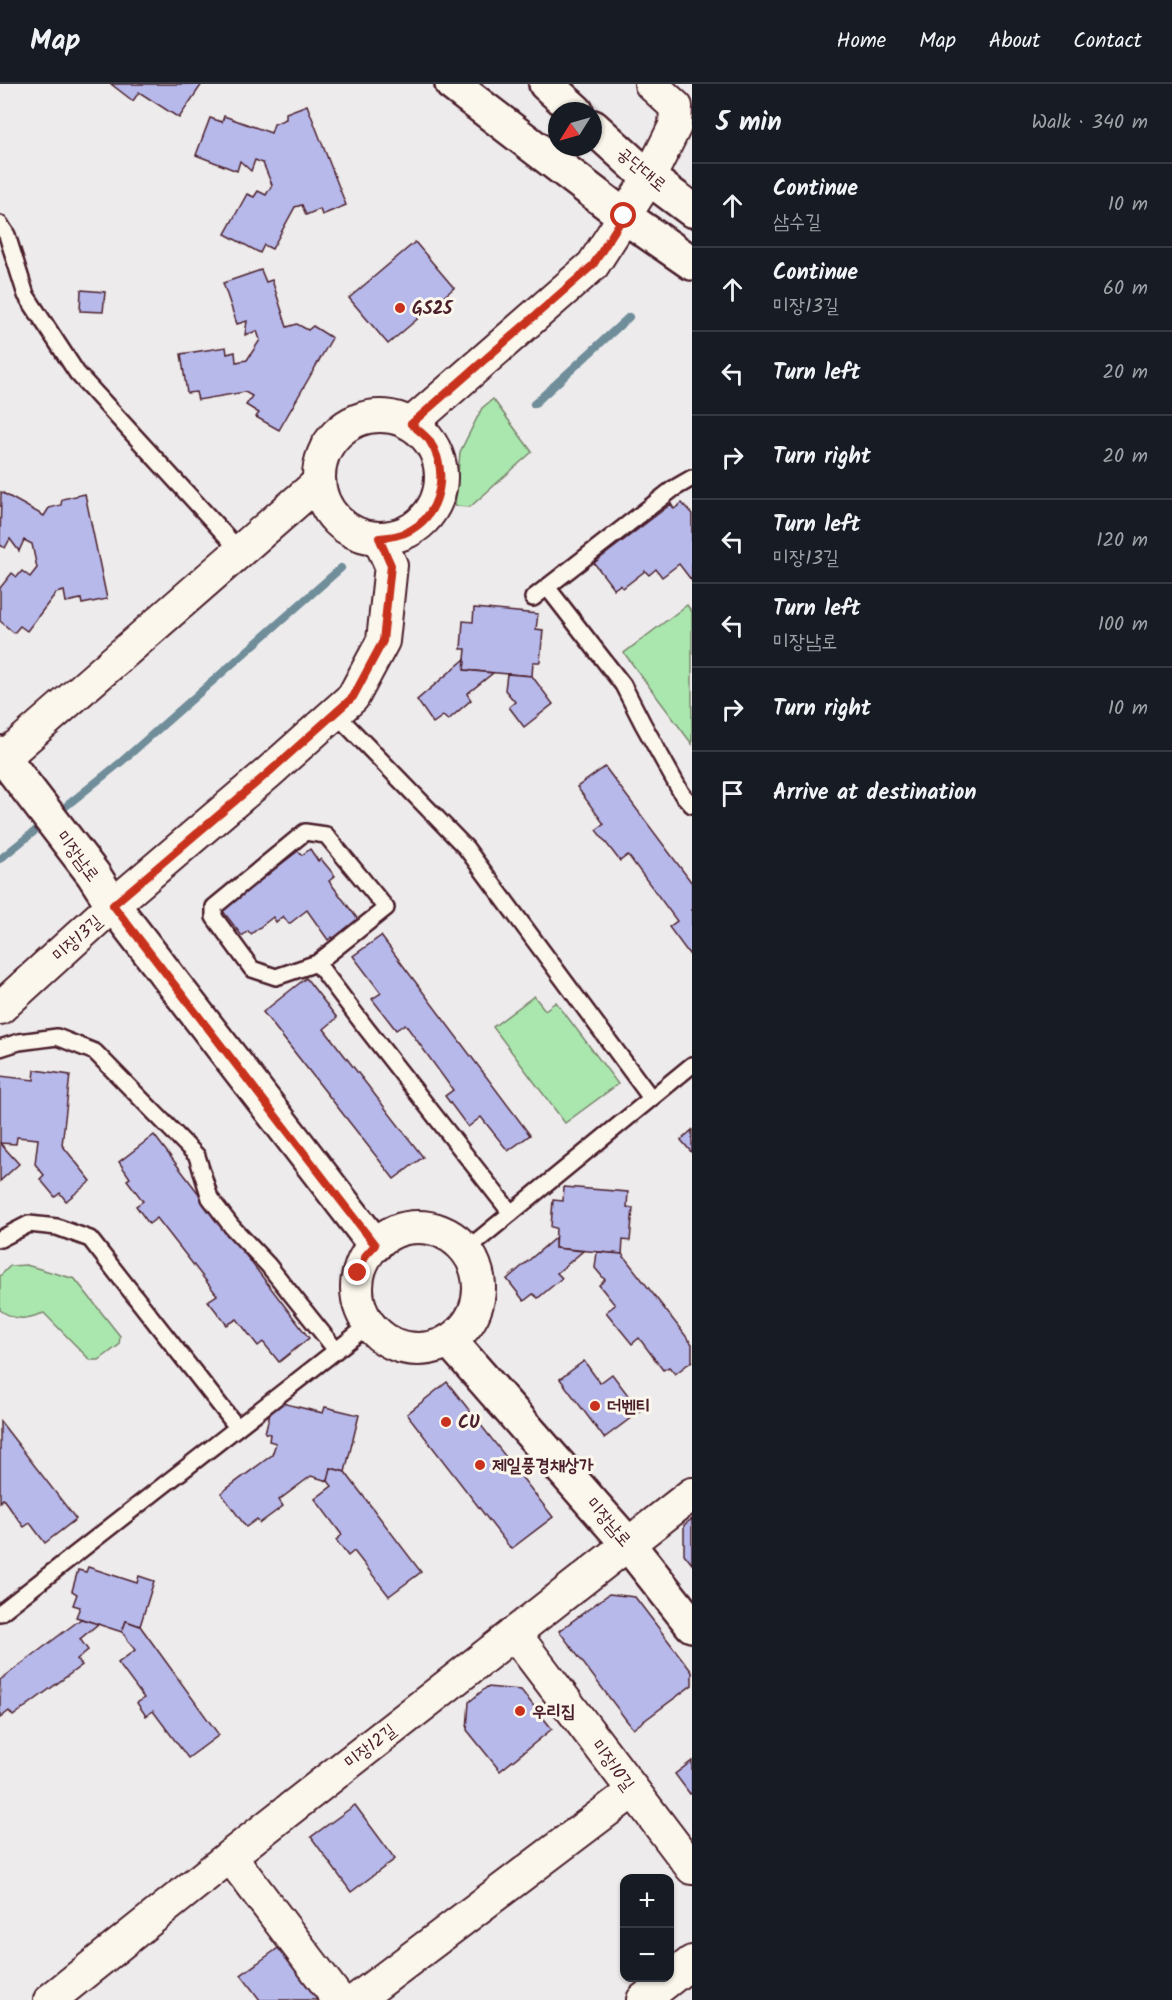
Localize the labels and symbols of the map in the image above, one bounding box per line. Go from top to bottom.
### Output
north arrow [548,102,602,156]
street label: 공단대로 [610,140,673,200]
route start [610,202,636,228]
place label: GS25 [412,295,454,324]
marker: GS25 [393,301,407,315]
street label: 미장남로 [48,825,106,889]
street label: 미장13길 [46,908,110,970]
route end [344,1259,370,1285]
place label: 더벤티 [607,1393,650,1422]
marker: 더벤티 [588,1399,602,1413]
place label: CU [458,1409,480,1438]
marker: CU [439,1415,453,1429]
place label: 제일풍경채상가 [492,1452,594,1481]
marker: 제일풍경채상가 [473,1458,487,1472]
street label: 미장남로 [578,1492,638,1554]
place label: 우리집 [532,1698,575,1727]
marker: 우리집 [513,1704,527,1718]
street label: 미장12길 [339,1717,404,1777]
street label: 미장10길 [583,1734,641,1798]

